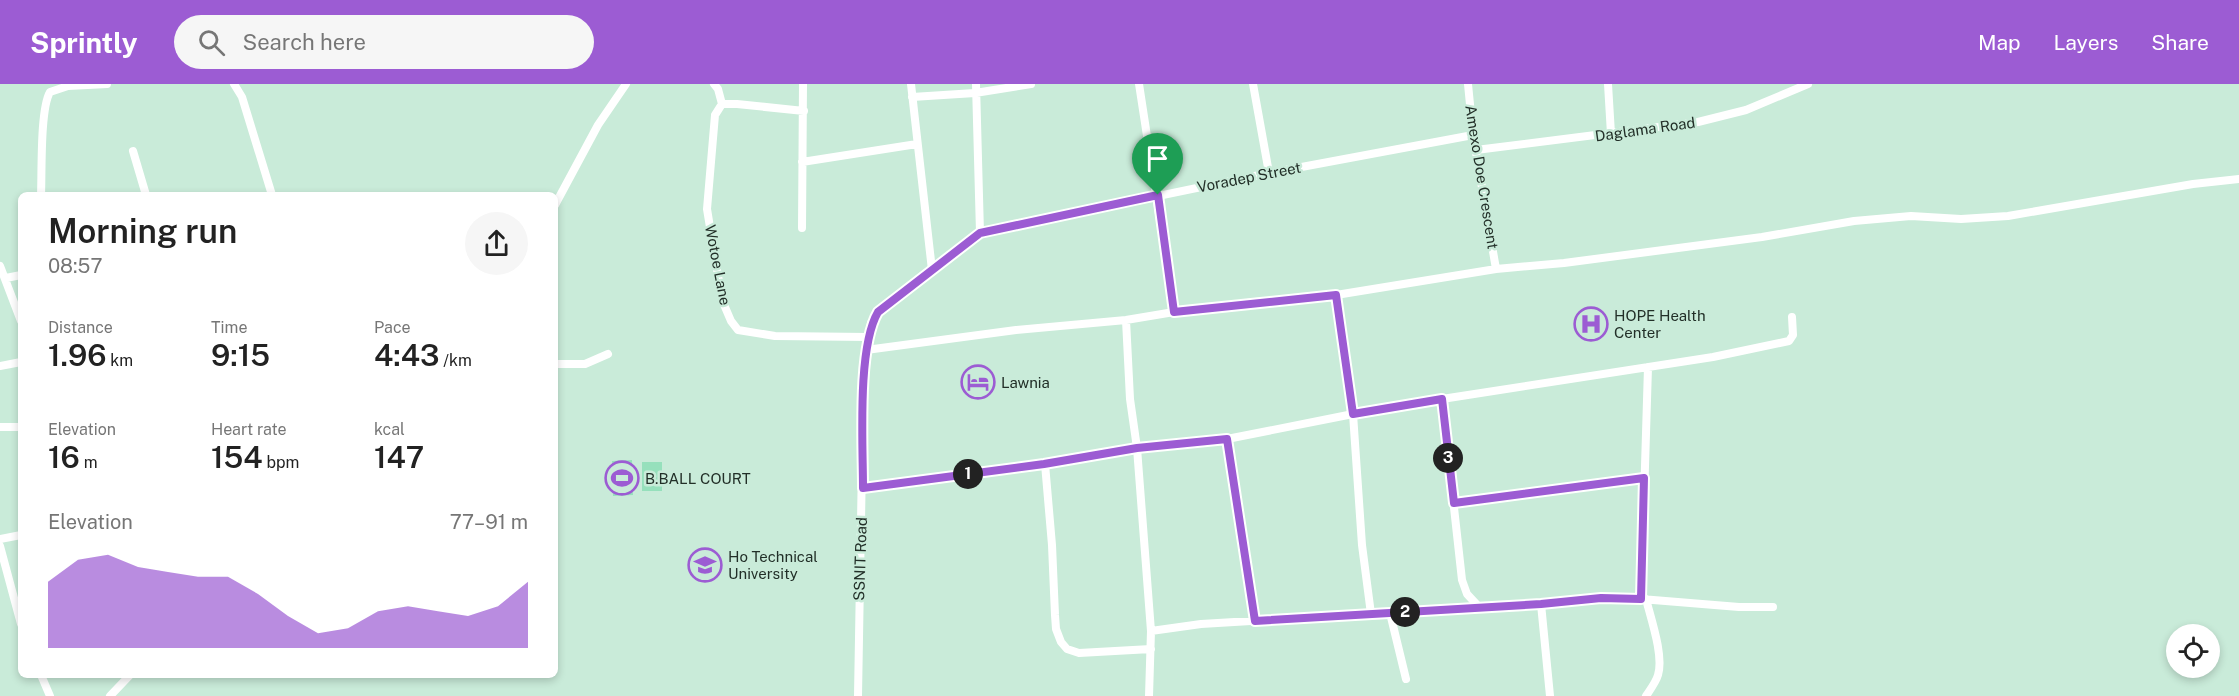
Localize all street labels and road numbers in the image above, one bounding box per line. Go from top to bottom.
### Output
street label: Amexo Doe Crescent [1462,104,1502,250]
street label: Daglama Road [1594,114,1696,144]
street label: Voradep Street [1196,159,1303,195]
street label: Wotoe Lane [702,223,734,307]
street label: SSNIT Road [850,517,870,601]

